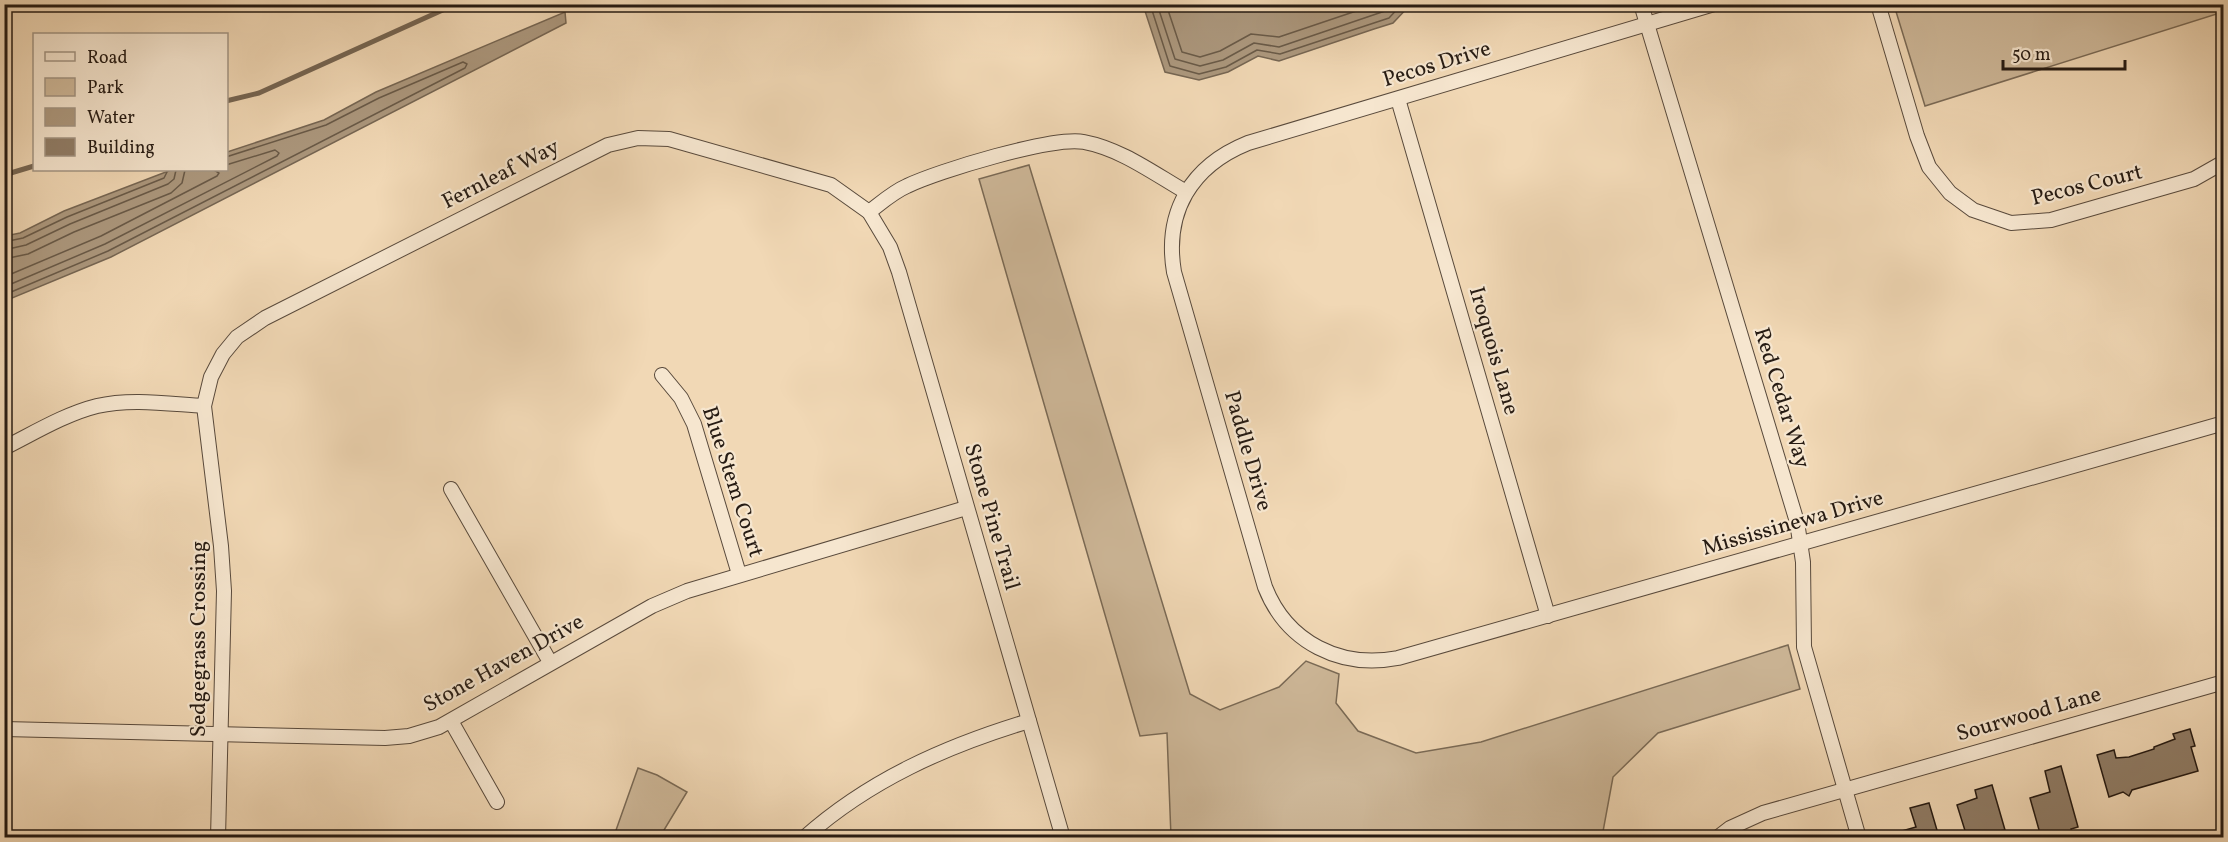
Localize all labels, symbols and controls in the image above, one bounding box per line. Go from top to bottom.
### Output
legend [33,33,228,171]
scale bar [2003,33,2124,71]
street label: Pecos Drive [1379,34,1495,96]
text: 50 m [2012,43,2051,68]
text: Road [87,46,128,71]
text: Park [87,76,124,101]
text: Water [87,106,135,131]
street label: Fernleaf Way [437,132,565,218]
text: Building [87,136,155,161]
street label: Pecos Court [2028,157,2146,215]
street label: Iroquois Lane [1460,283,1526,419]
street label: Red Cedar Way [1745,324,1817,472]
street label: Paddle Drive [1215,387,1279,515]
street label: Blue Stem Court [693,403,771,562]
street label: Stone Pine Trail [955,440,1027,594]
street label: Mississinewa Drive [1699,483,1887,565]
street label: Sedgegrass Crossing [184,541,215,737]
street label: Stone Haven Drive [418,607,590,721]
street label: Sourwood Lane [1953,680,2105,750]

